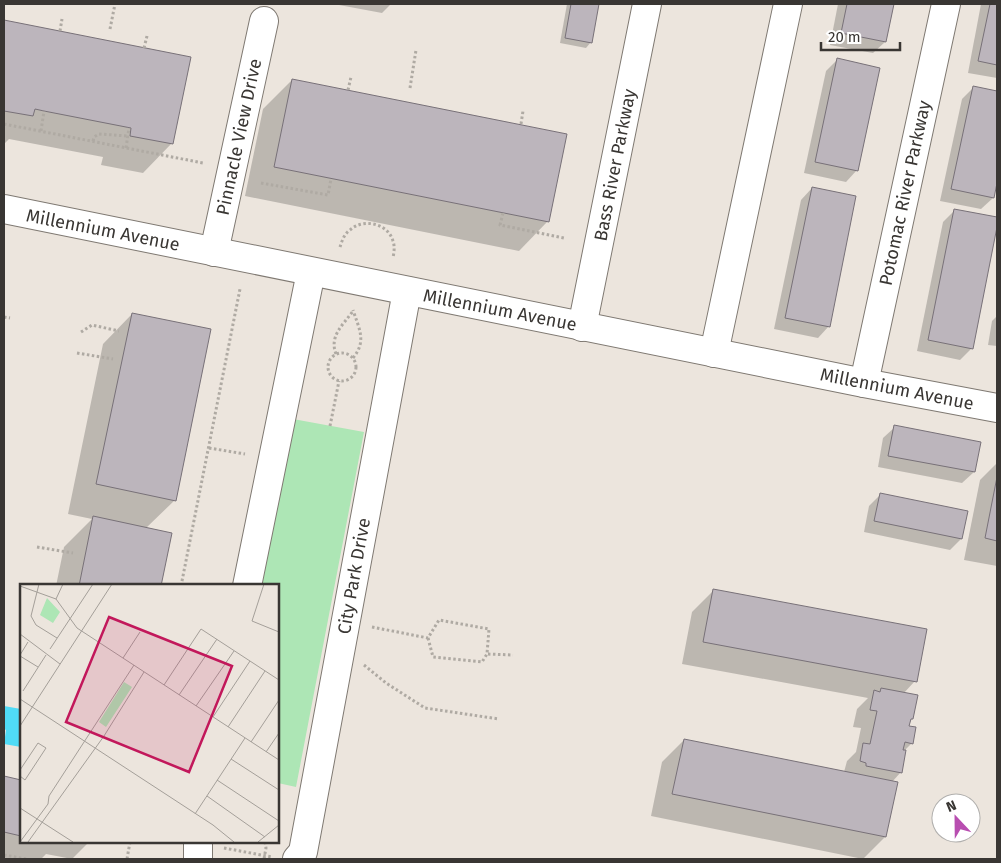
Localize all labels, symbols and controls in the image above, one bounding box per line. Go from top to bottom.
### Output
scale bar [821,20,900,52]
text: 20 m [828,28,861,46]
street label: Pinnacle View Drive [212,57,266,217]
street label: Bass River Parkway [589,87,641,243]
street label: Potomac River Parkway [875,98,935,287]
street label: Millennium Avenue [24,204,182,256]
street label: Millennium Avenue [421,284,579,336]
street label: Millennium Avenue [818,363,976,415]
street label: City Park Drive [333,516,375,636]
inset map [20,584,279,843]
north arrow [931,793,981,843]
text: N [944,797,959,816]

